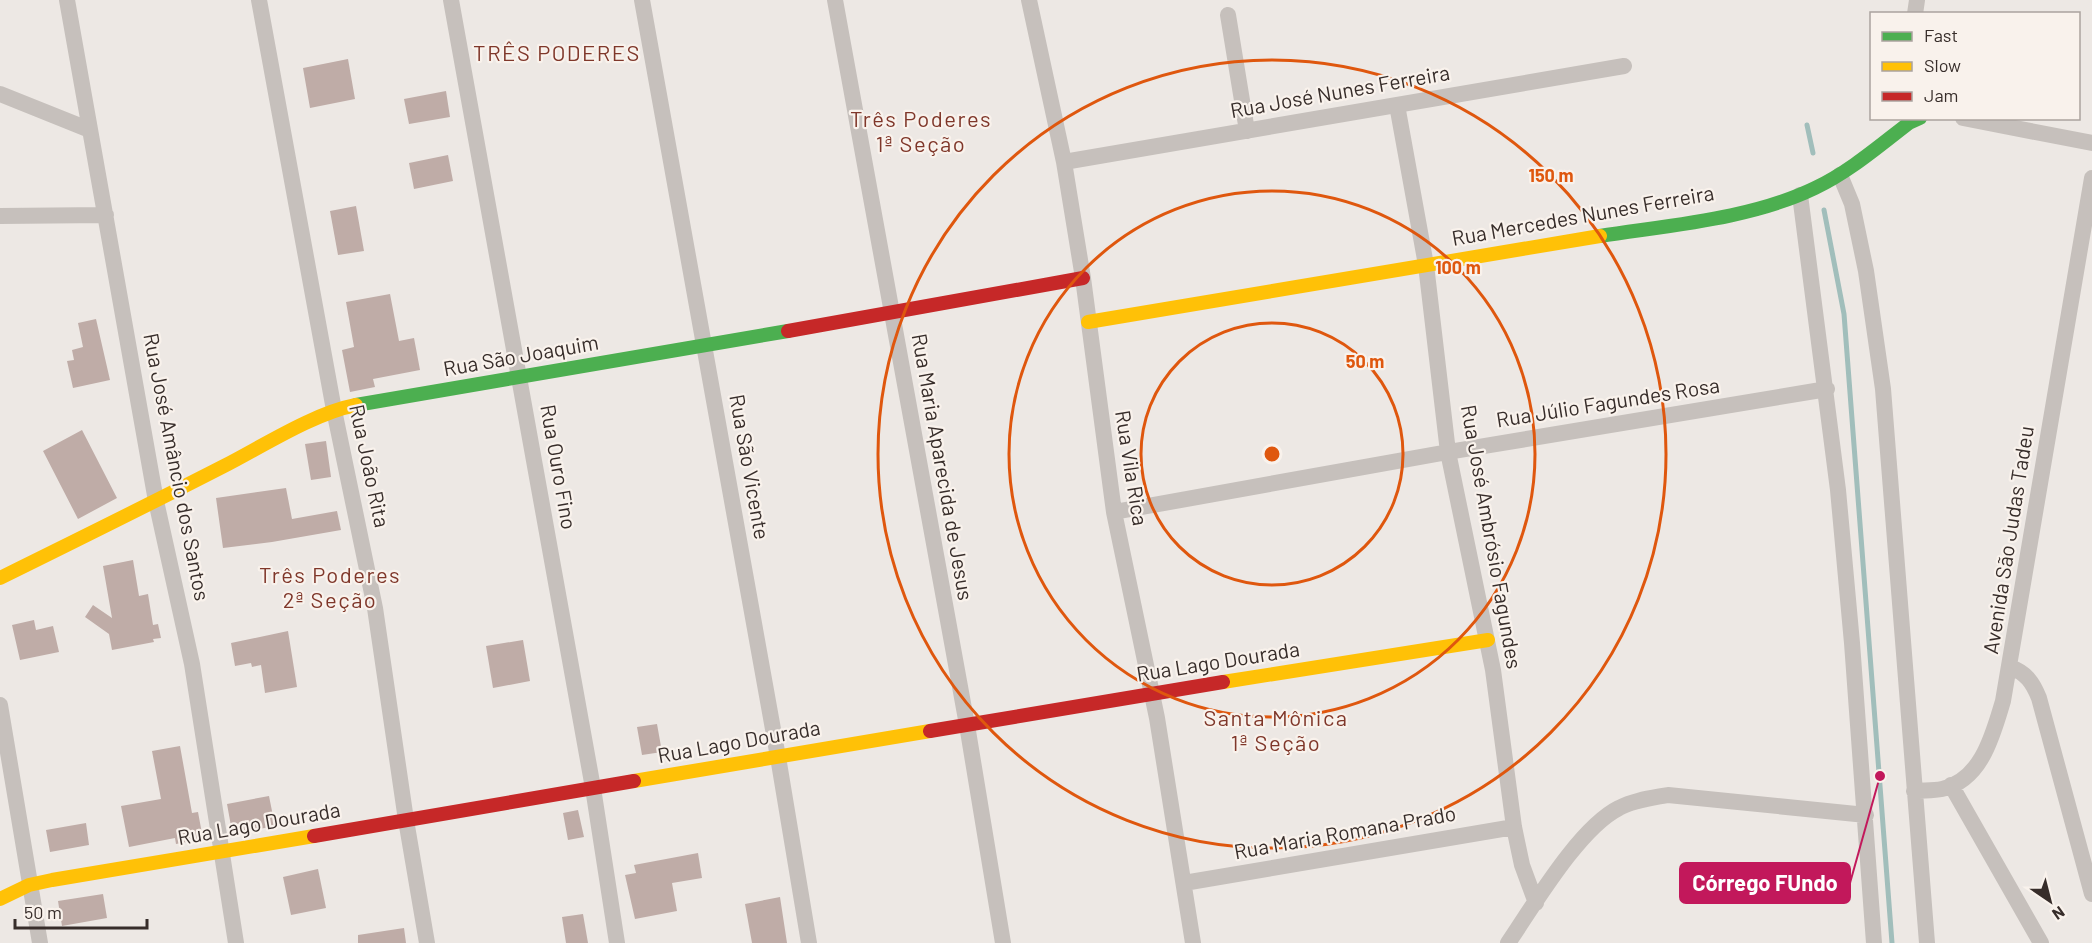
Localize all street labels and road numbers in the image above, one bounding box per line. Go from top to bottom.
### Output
street label: Rua José Nunes Ferreira [1228,59,1451,122]
street label: Rua Mercedes Nunes Ferreira [1450,179,1716,250]
street label: Rua São Joaquim [441,329,600,380]
street label: Rua José Amâncio dos Santos [139,331,216,603]
street label: Rua Maria Aparecida de Jesus [908,331,979,602]
street label: Rua Júlio Fagundes Rosa [1494,372,1721,432]
street label: Rua São Vicente [725,392,776,541]
street label: Rua João Rita [345,402,396,530]
street label: Rua Ouro Fino [536,402,583,531]
street label: Rua José Ambrósio Fagundes [1457,403,1528,671]
street label: Rua Vila Rica [1111,408,1154,527]
street label: Avenida São Judas Tadeu [1977,424,2038,656]
street label: Rua Lago Dourada [1134,635,1301,686]
street label: Rua Lago Dourada [655,714,822,767]
street label: Rua Lago Dourada [175,796,342,849]
street label: Rua Maria Romana Prado [1232,800,1458,863]

